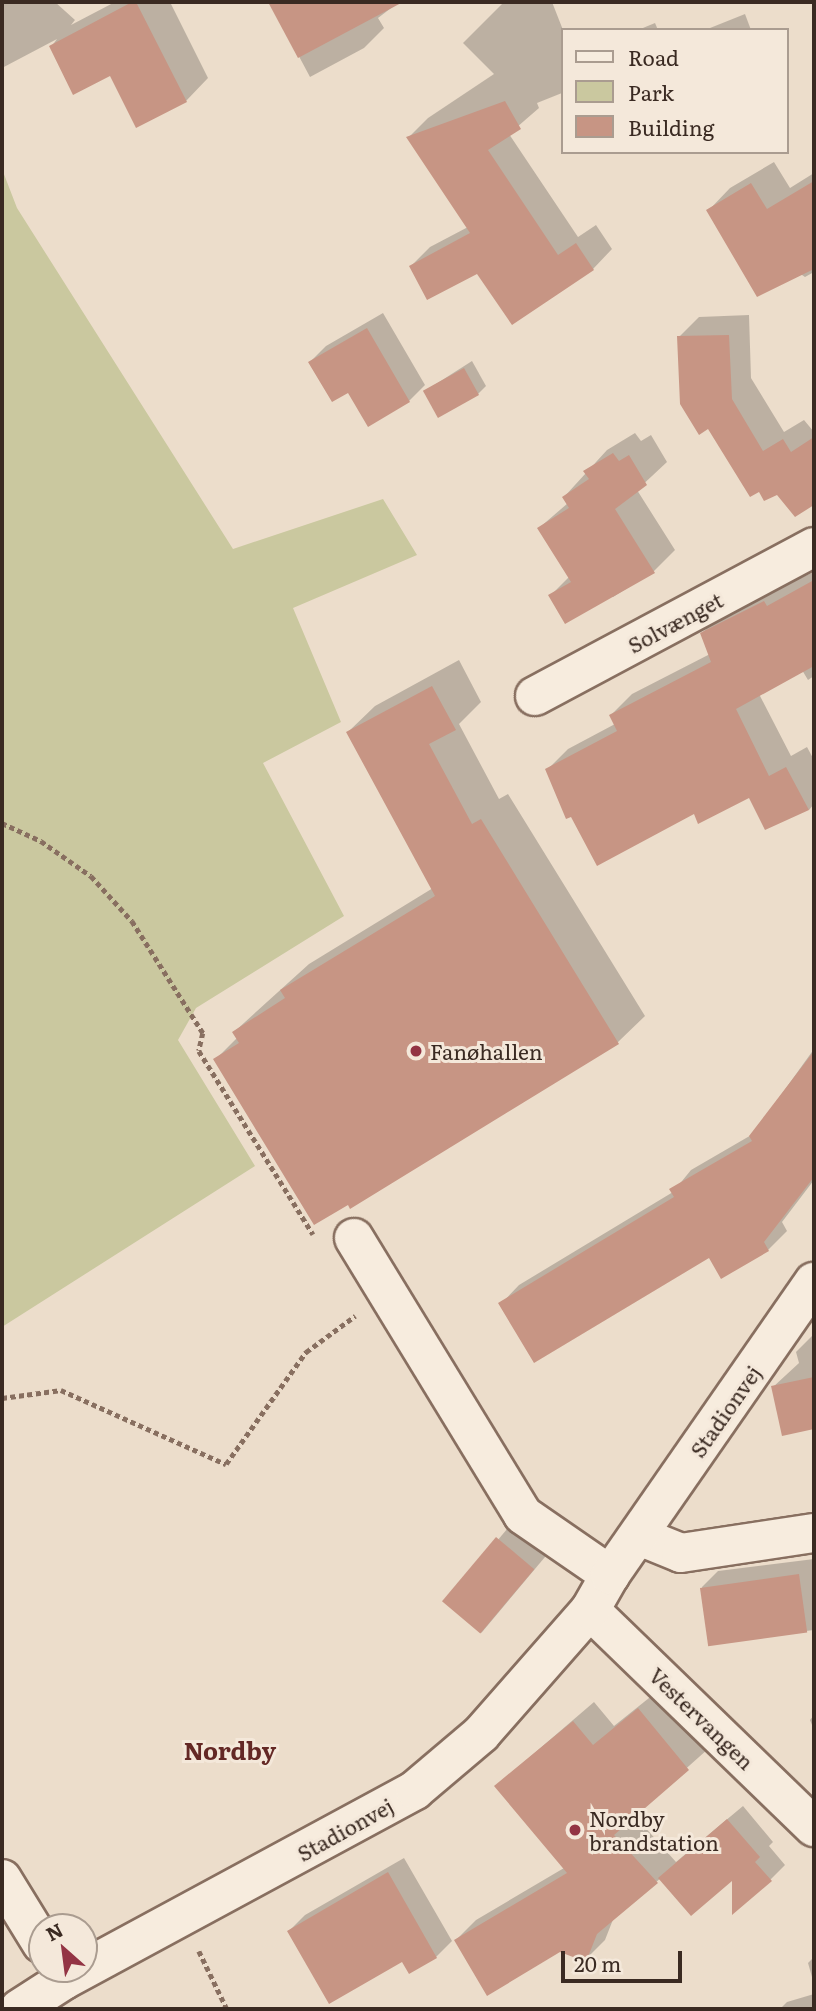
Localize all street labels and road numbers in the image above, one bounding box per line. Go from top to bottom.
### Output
street label: Solvænget [623,586,727,658]
street label: Stadionvej [684,1360,766,1462]
street label: Vestervangen [645,1662,759,1774]
street label: Stadionvej [292,1792,398,1866]

